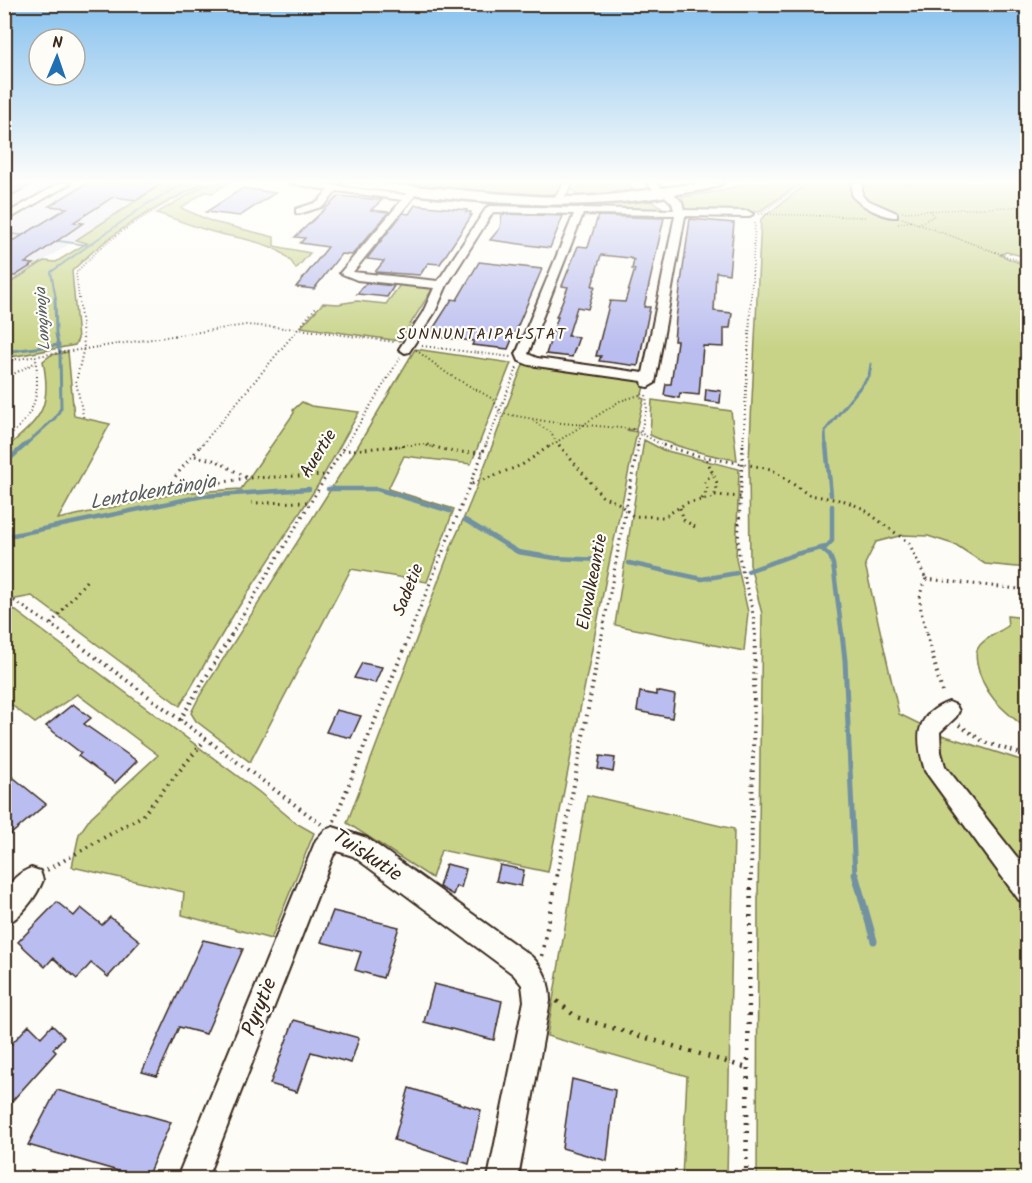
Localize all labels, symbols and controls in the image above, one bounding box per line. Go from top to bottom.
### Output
north arrow [27,27,87,87]
text: N [52,31,63,56]
water label: Longinoja [28,285,58,351]
district label: SUNNUNTAIPALSTAT [397,322,567,347]
street label: Auertie [293,424,345,484]
water label: Lentokentänoja [87,466,220,520]
street label: Elovalkeantie [569,531,617,633]
street label: Sadetie [385,559,433,621]
street label: Tuiskutie [325,821,409,891]
street label: Pyrytie [233,972,287,1041]

